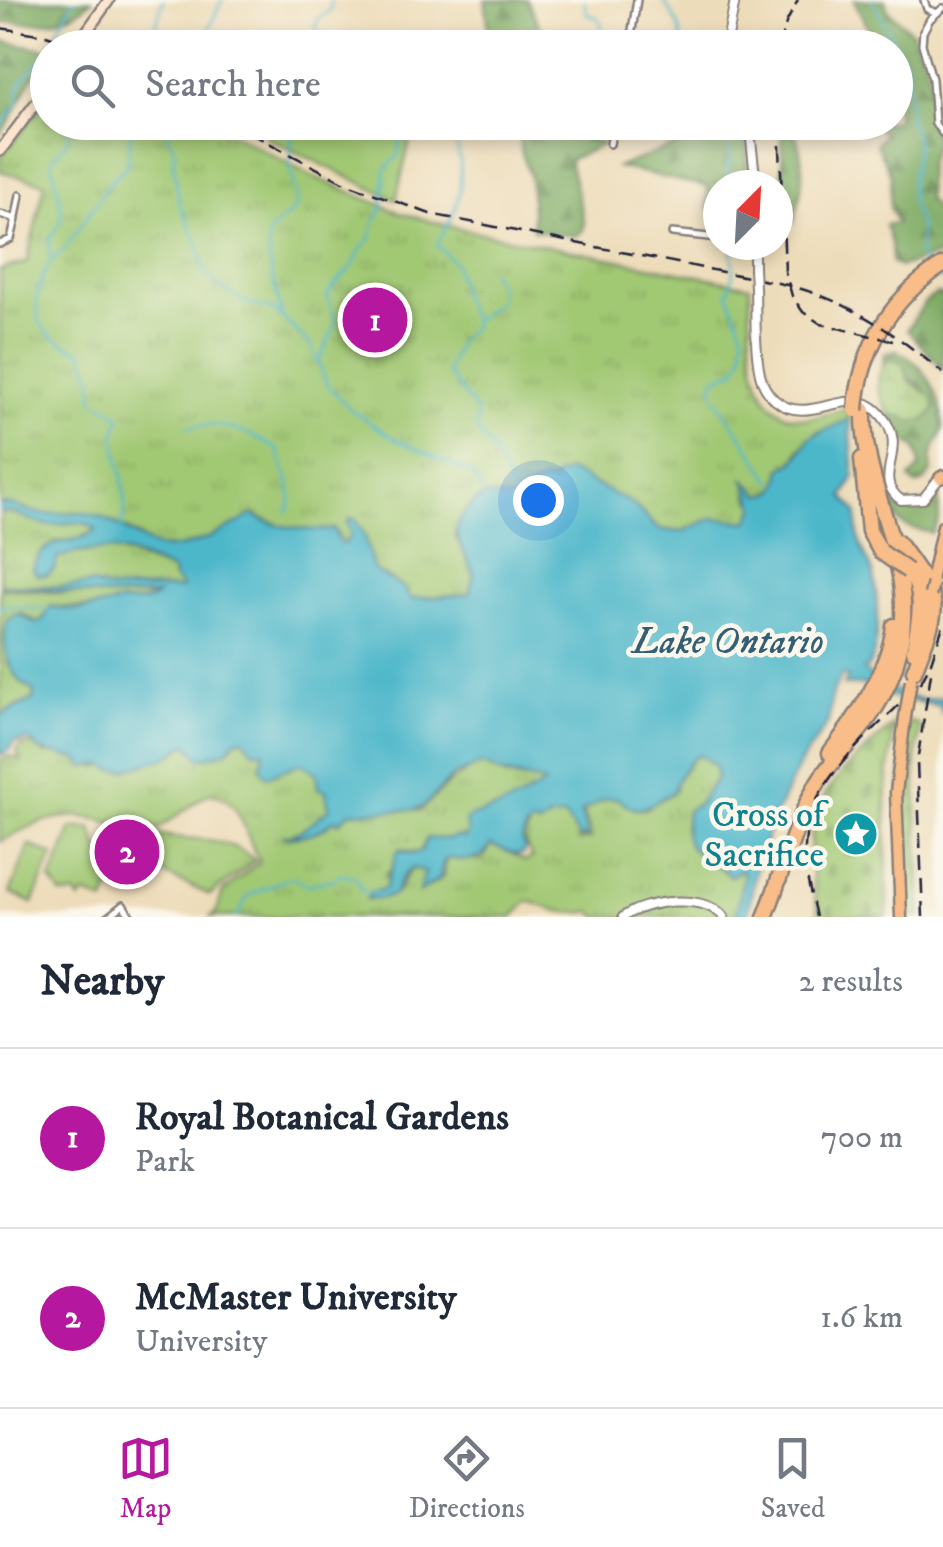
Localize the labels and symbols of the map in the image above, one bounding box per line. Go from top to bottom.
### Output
north arrow [703,170,793,260]
pin: 1 [342,282,408,358]
your location [513,475,564,526]
water label: Lake Ontario [630,618,824,666]
place label: Cross of Sacrifice [704,794,829,878]
place icon: Cross of Sacrifice [833,811,879,857]
pin: 2 [94,814,160,890]

